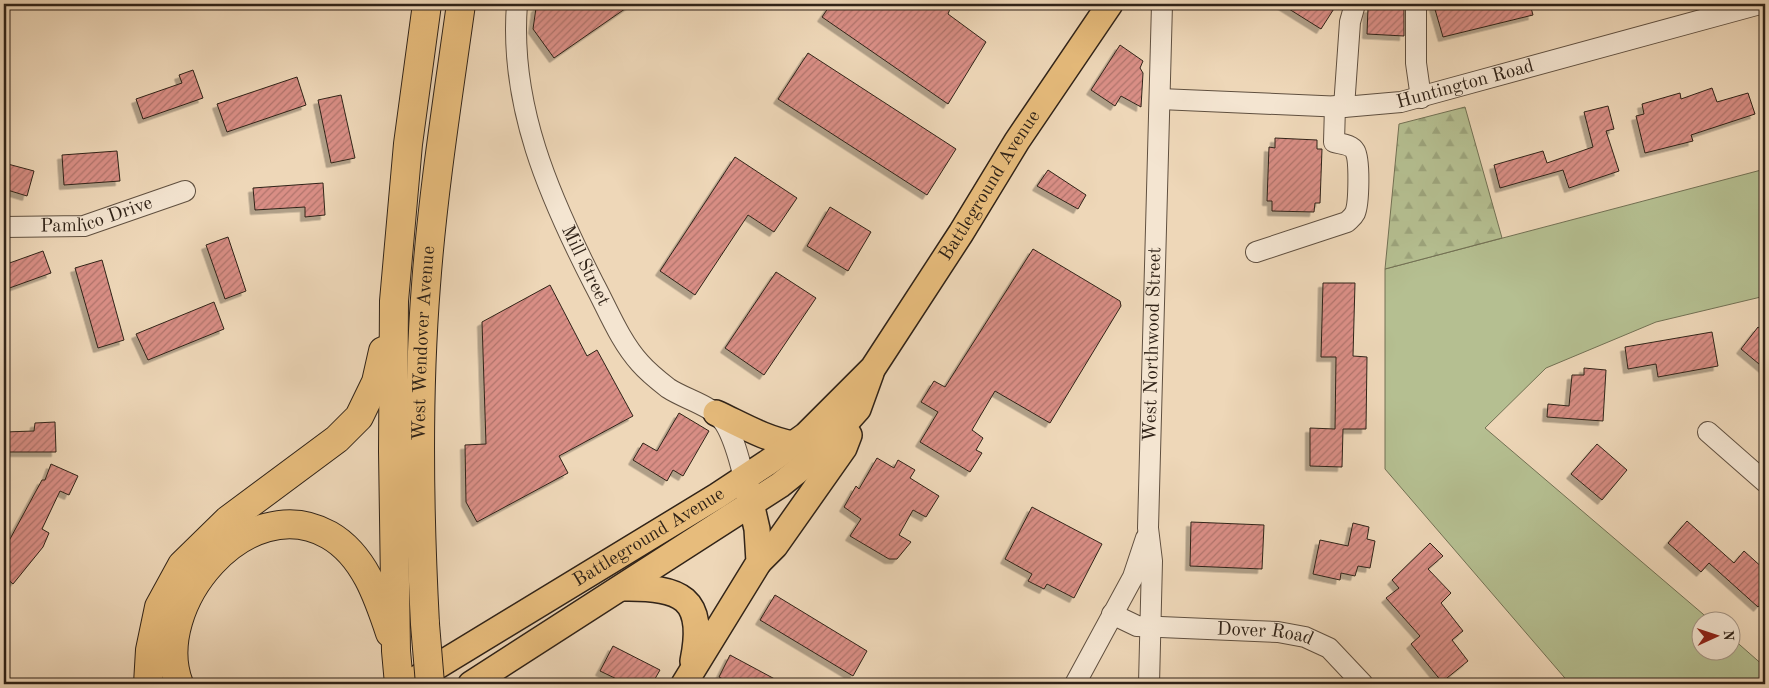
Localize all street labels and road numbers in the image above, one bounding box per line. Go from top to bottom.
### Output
street label: Huntington Road [1394,57,1536,112]
street label: Battleground Avenue [936,107,1044,264]
street label: Pamlico Drive [40,194,155,236]
street label: Mill Street [557,223,613,309]
street label: West Wendover Avenue [410,245,439,441]
street label: West Northwood Street [1141,247,1165,442]
street label: Battleground Avenue [570,484,728,591]
street label: Dover Road [1216,620,1316,649]

